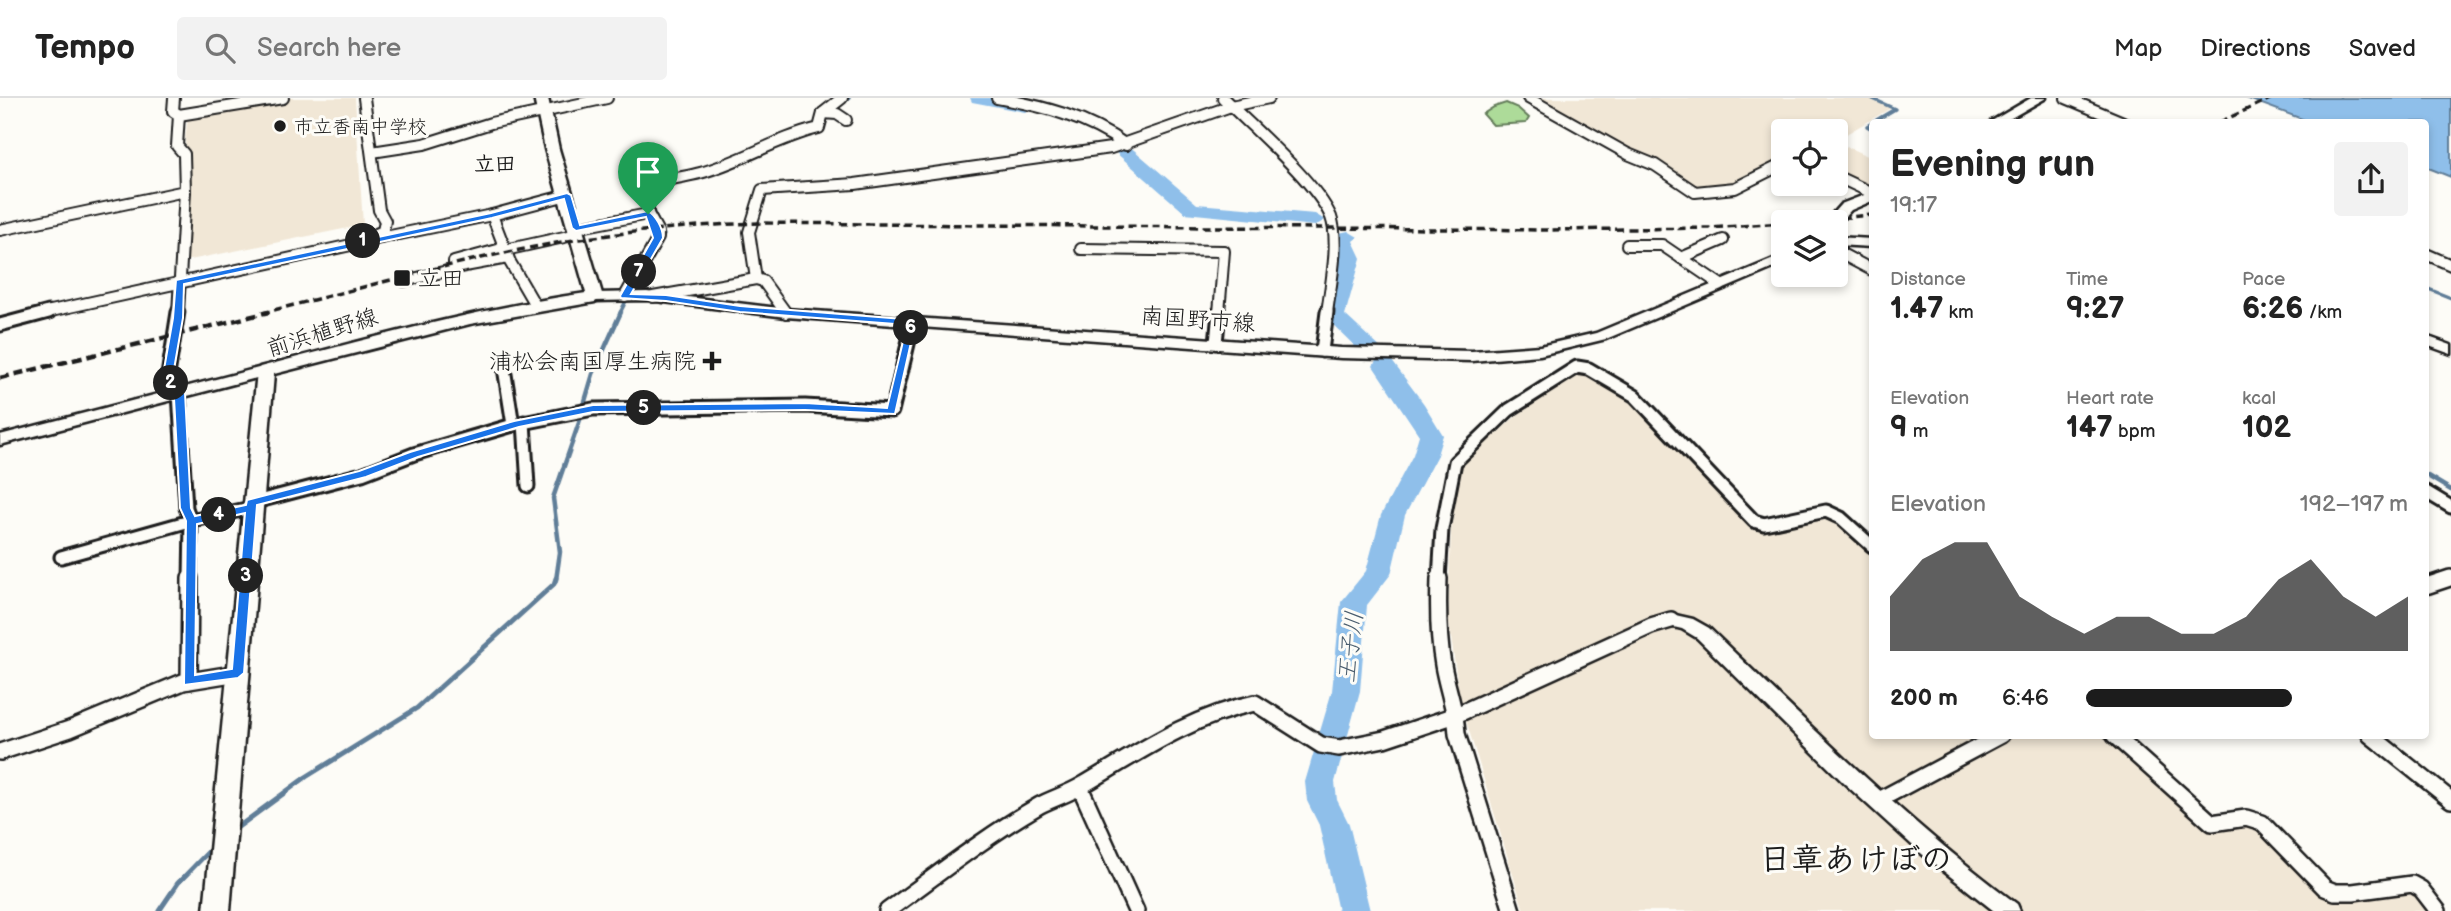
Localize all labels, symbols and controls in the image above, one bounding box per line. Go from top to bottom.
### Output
search box [177,17,667,80]
text: Tempo [35,28,135,68]
icon: search [201,29,239,67]
text: Search here [257,33,401,64]
text: Map [2114,34,2162,63]
text: Directions [2200,34,2311,63]
text: Saved [2349,34,2416,63]
place label: 市立香南中学校 [294,116,427,139]
marker: 市立香南中学校 [272,118,288,134]
map controls [1771,119,1848,287]
button: locate [1771,119,1848,196]
pin [618,142,678,214]
text: Evening run [1890,142,2095,187]
button: share [2334,142,2408,216]
district label: 立田 [474,152,516,177]
icon: arrive [629,153,667,191]
text: 19:17 [1890,191,1937,219]
button: layers [1771,210,1848,287]
pin: 1 [346,223,380,258]
text: 1 [359,229,367,252]
pin: 7 [622,254,656,290]
text: 7 [633,260,644,283]
place label: 立田 [418,265,464,293]
marker: 立田 [392,268,412,288]
text: Distance [1890,268,1966,291]
text: Time [2066,268,2108,291]
text: Pace [2242,268,2285,291]
text: 1.47 [1890,291,1943,327]
text: 9:27 [2066,291,2125,327]
text: 6:26 [2242,291,2304,327]
text: km [1943,301,1974,324]
text: /km [2304,301,2342,324]
street label: 南国野市線 [1140,302,1256,338]
street label: 前浜植野線 [263,303,381,363]
pin: 6 [894,310,928,345]
text: 6 [905,316,916,339]
place label: 浦松会南国厚生病院 [489,348,696,376]
marker: 浦松会南国厚生病院 [702,351,722,371]
pin: 2 [154,366,188,400]
text: 2 [165,371,176,394]
text: Elevation [1890,387,1969,410]
text: Heart rate [2066,387,2154,410]
text: kcal [2242,387,2276,410]
pin: 5 [626,390,662,426]
text: 5 [638,396,649,419]
text: 9 [1890,410,1908,446]
text: 147 [2066,410,2113,446]
text: 102 [2242,410,2291,446]
text: m [1908,420,1928,443]
text: bpm [2113,420,2155,443]
text: Elevation [1890,490,1986,518]
text: 192–197 m [2300,490,2408,518]
pin: 4 [202,498,236,532]
text: 4 [213,503,224,526]
pin: 3 [229,559,264,594]
text: 3 [240,564,251,587]
water label: 王子川 [1332,610,1369,685]
text: 200 m [1890,684,1958,712]
text: 6:46 [2002,684,2049,712]
district label: 日章あけぼの [1760,841,1952,880]

